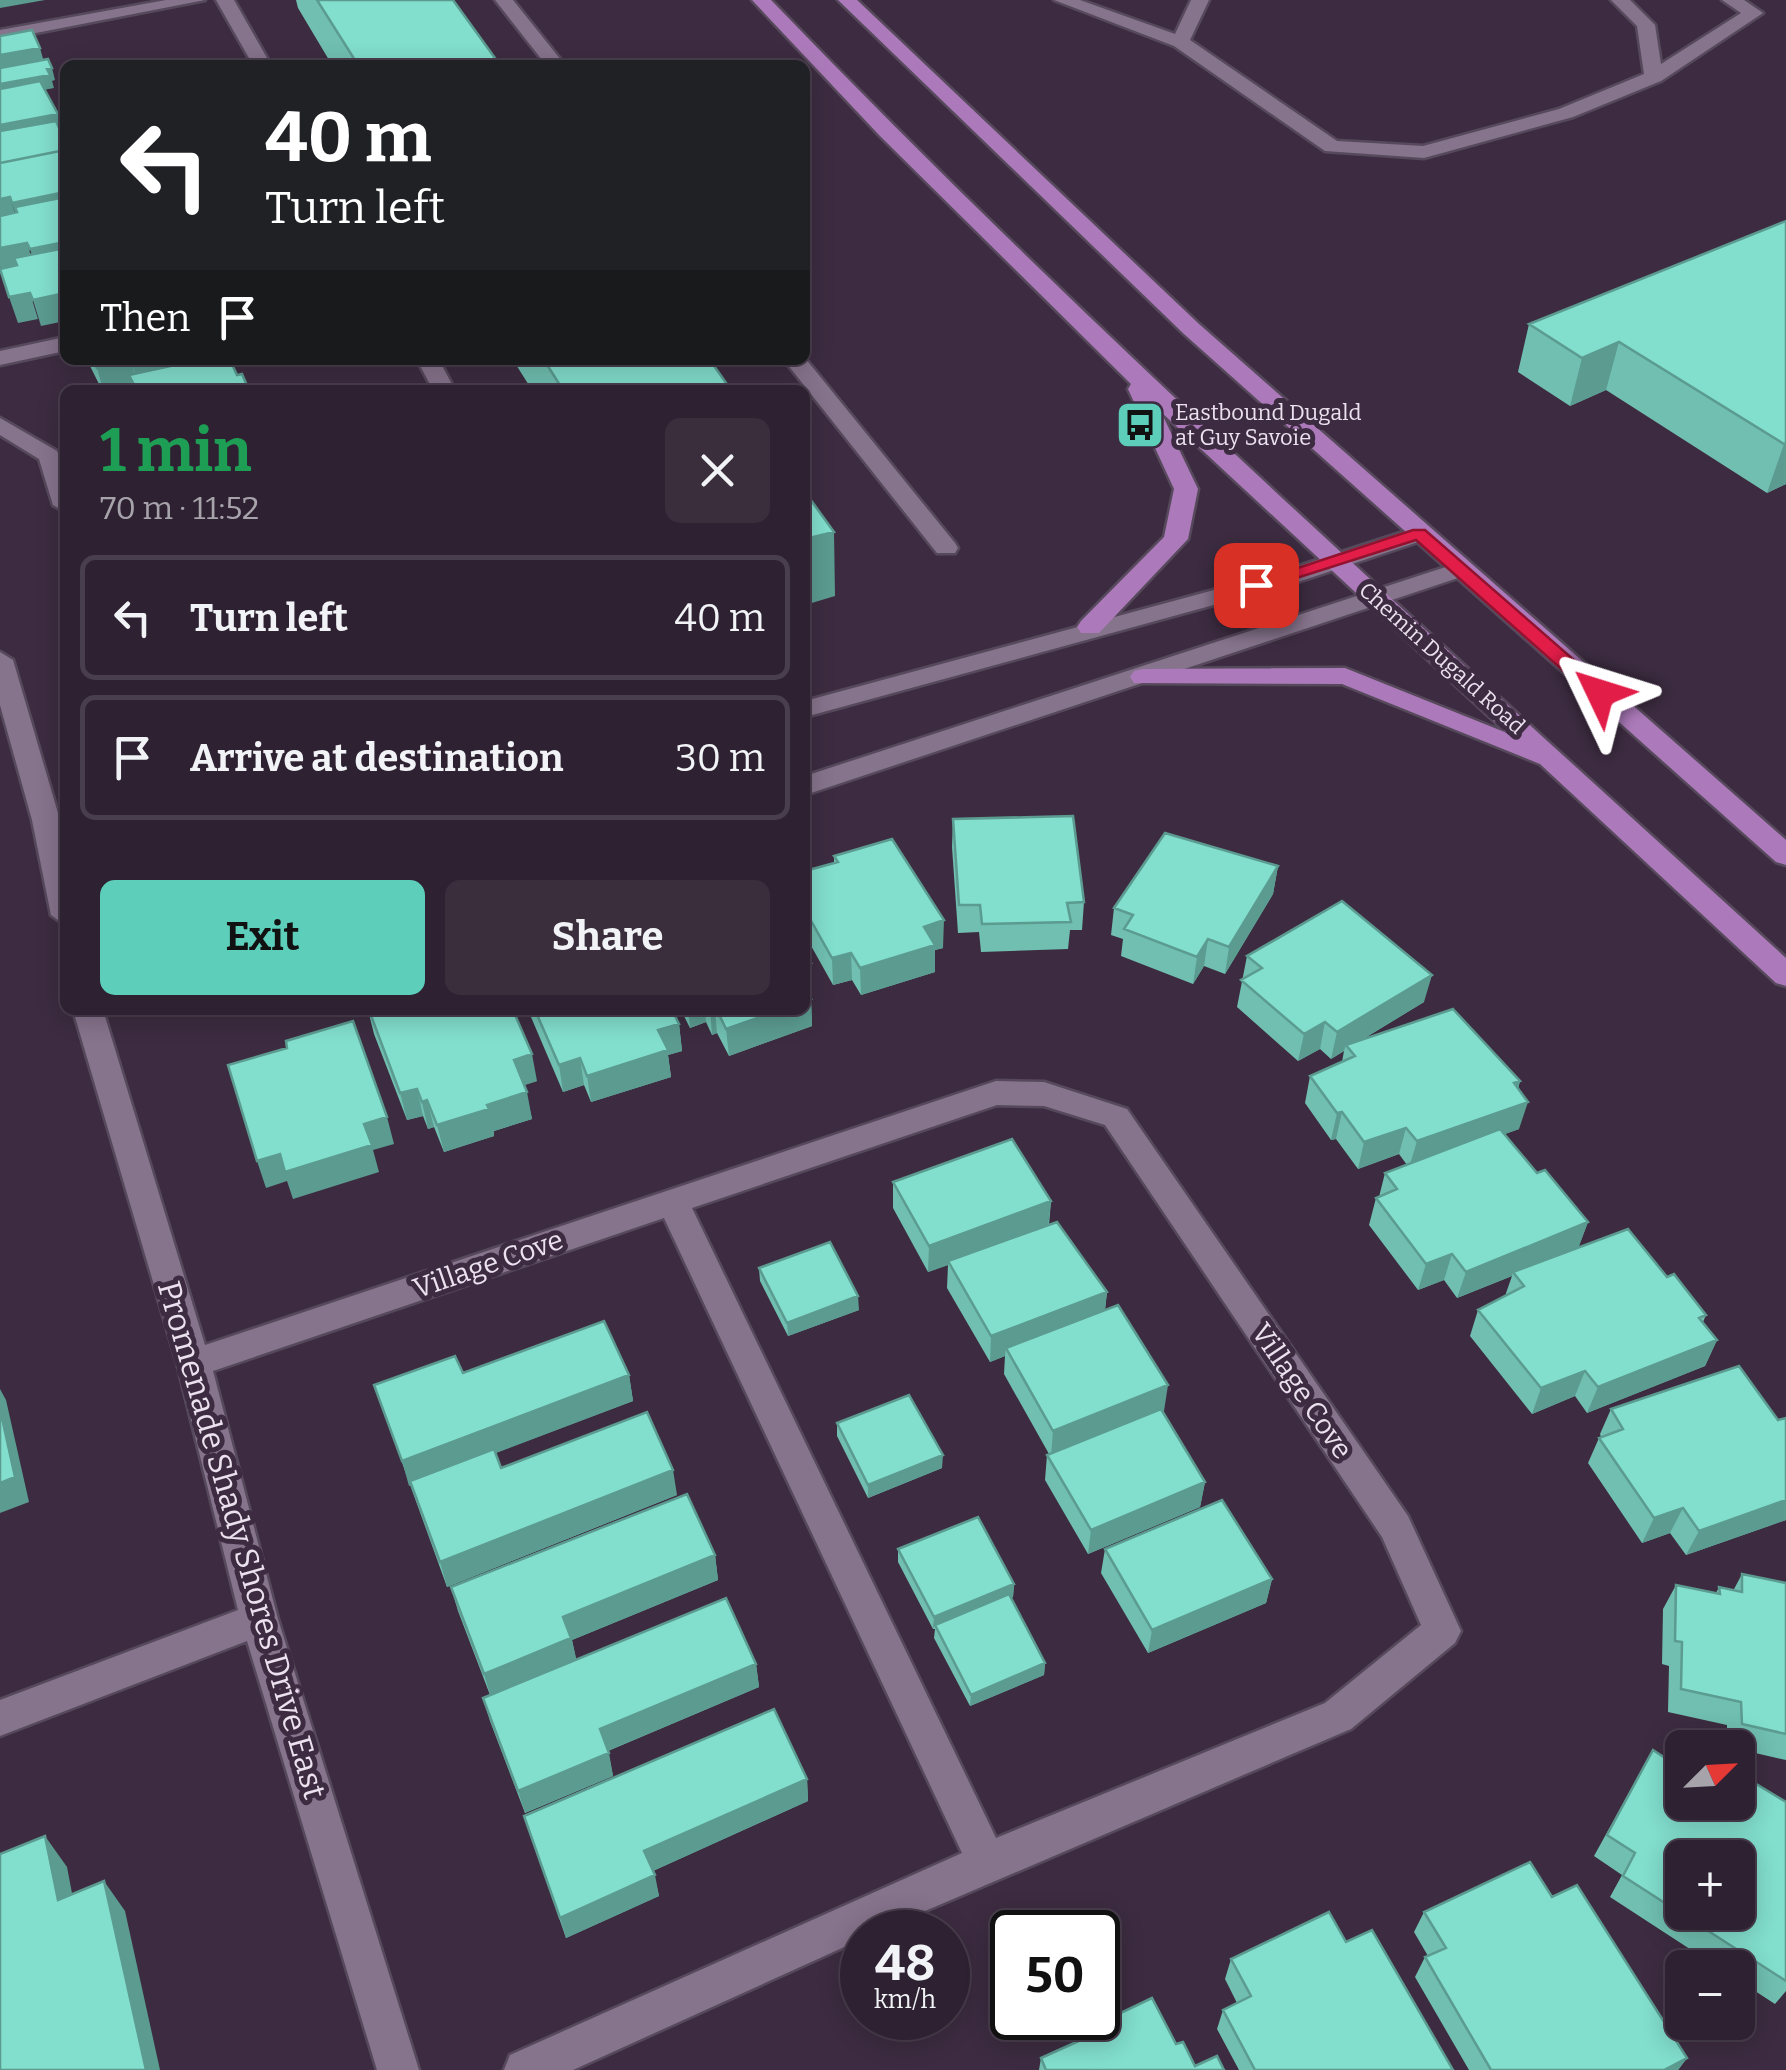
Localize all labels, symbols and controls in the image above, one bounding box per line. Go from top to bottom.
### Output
text: 40 m [265,96,431,180]
icon: left [100,100,230,230]
text: Turn left [265,181,445,235]
icon: arrive [210,290,265,345]
text: Then [100,295,190,341]
bus stop icon: Eastbound Dugald at Guy Savoie [1114,399,1166,451]
place label: Eastbound Dugald at Guy Savoie [1175,399,1362,451]
text: 1 min [100,415,252,487]
button: close [665,418,770,523]
text: 70 m · 11:52 [100,489,259,527]
pin [1214,543,1299,628]
icon: arrive [1229,558,1284,613]
street label: Chemin Dugald Road [1353,576,1531,740]
icon: left [105,590,160,645]
text: Turn left [190,595,348,641]
text: 40 m [675,595,765,641]
position arrow [1548,641,1652,745]
icon: arrive [105,730,160,785]
text: Arrive at destination [190,735,563,781]
text: 30 m [675,735,765,781]
button: Exit [100,880,425,995]
button: Share [445,880,770,995]
street label: Village Cove [409,1223,567,1305]
street label: Promenade Shady Shores Drive East [150,1277,334,1804]
street label: Village Cove [1245,1317,1359,1465]
north arrow [1665,1730,1755,1820]
map controls [1665,1730,1755,2040]
button: + [1665,1840,1755,1930]
speed limit sign: 50 [990,1910,1120,2040]
text: 48 [875,1933,935,1993]
button: − [1665,1950,1755,2040]
text: km/h [874,1985,936,2015]

